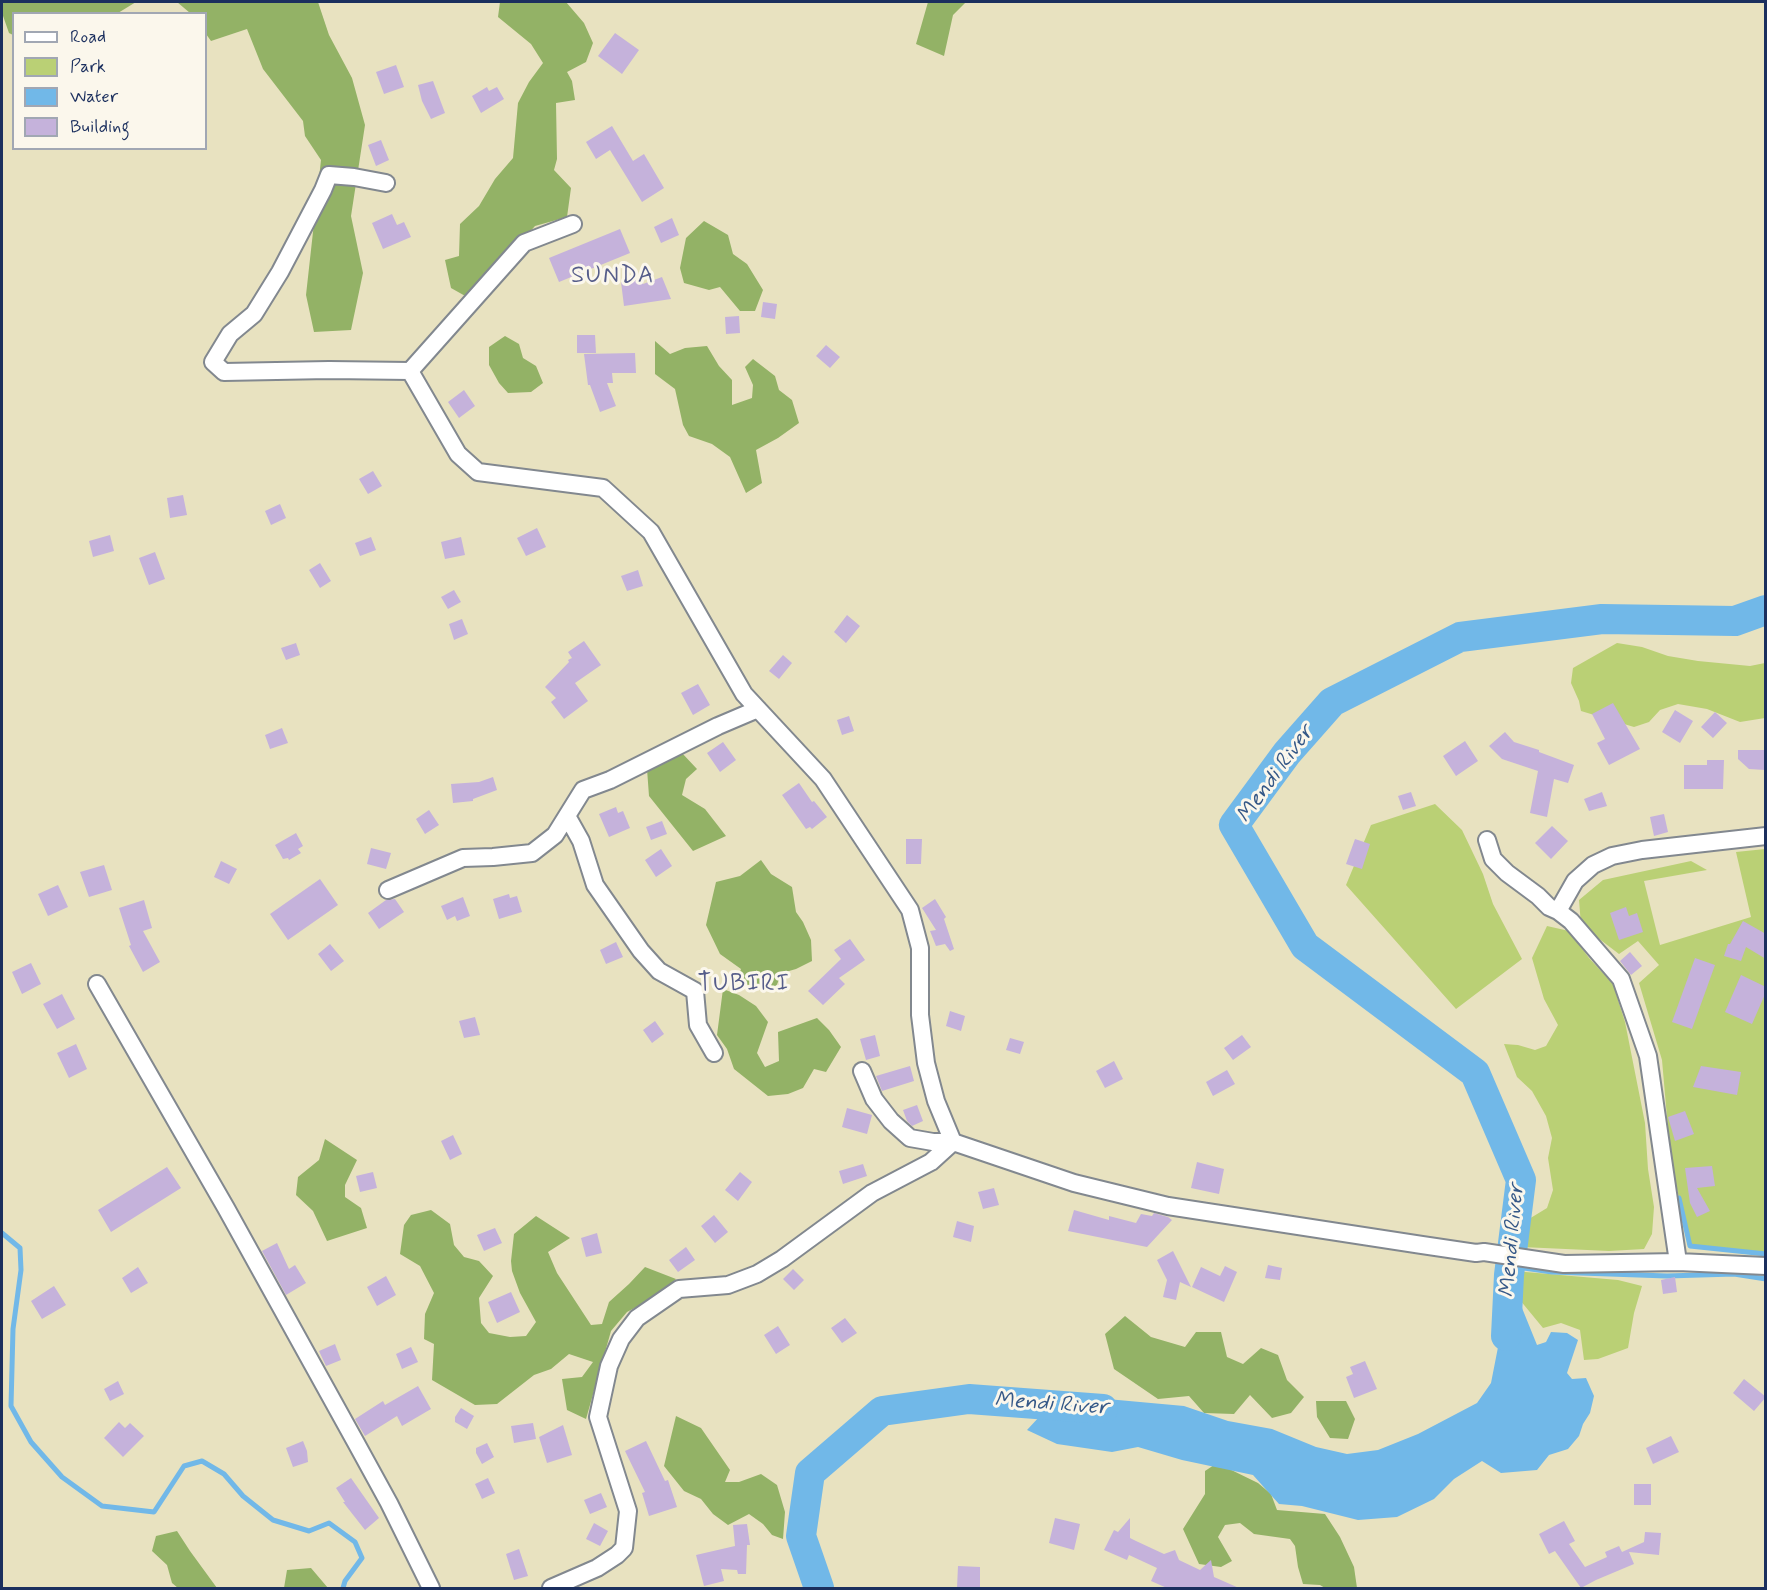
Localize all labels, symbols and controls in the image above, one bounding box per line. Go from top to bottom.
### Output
legend [12,12,207,150]
text: Road [70,25,106,49]
text: Park [70,55,106,79]
text: Water [70,85,118,109]
text: Building [70,115,130,139]
district label: SUNDA [571,263,655,291]
water label: Mendi River [1232,721,1320,829]
district label: TUBIRI [699,971,789,999]
water label: Mendi River [1495,1183,1531,1299]
water label: Mendi River [993,1388,1109,1422]

